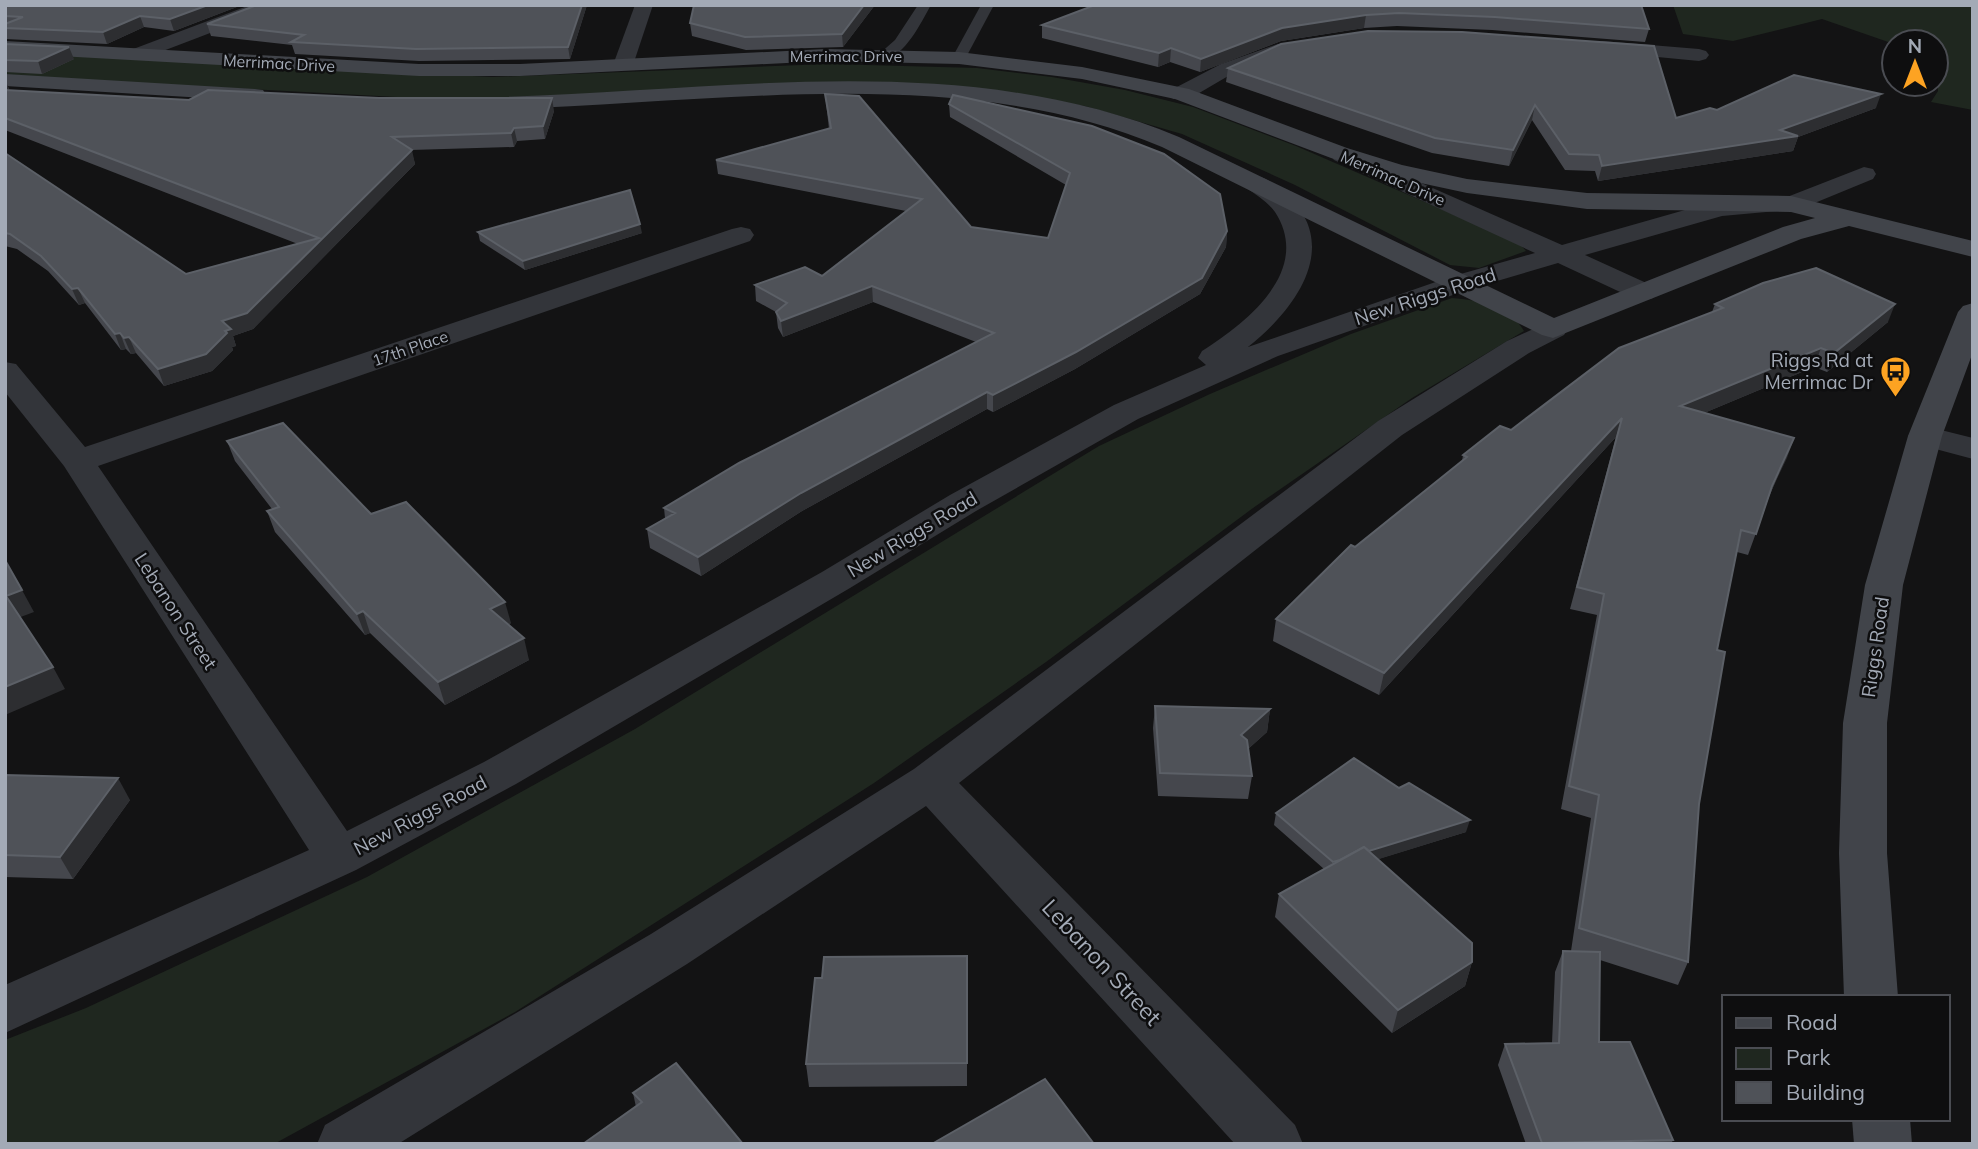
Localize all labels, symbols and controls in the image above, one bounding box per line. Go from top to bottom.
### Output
north arrow [1880,28,1950,98]
text: N [1908,34,1922,58]
street label: Merrimac Drive [790,46,902,66]
street label: Merrimac Drive [222,50,336,76]
street label: Merrimac Drive [1338,146,1448,210]
street label: New Riggs Road [1351,262,1499,330]
street label: 17th Place [370,326,450,370]
place label: Riggs Rd at Merrimac Dr [1765,348,1873,394]
bus stop icon: Riggs Rd at Merrimac Dr [1879,354,1913,398]
street label: New Riggs Road [843,486,981,582]
street label: Lebanon Street [129,548,223,674]
street label: Riggs Road [1856,595,1894,699]
street label: New Riggs Road [349,770,491,860]
street label: Lebanon Street [1036,893,1168,1031]
legend [1722,995,1950,1121]
text: Road [1786,1009,1837,1035]
text: Park [1786,1044,1830,1070]
text: Building [1786,1079,1865,1105]

